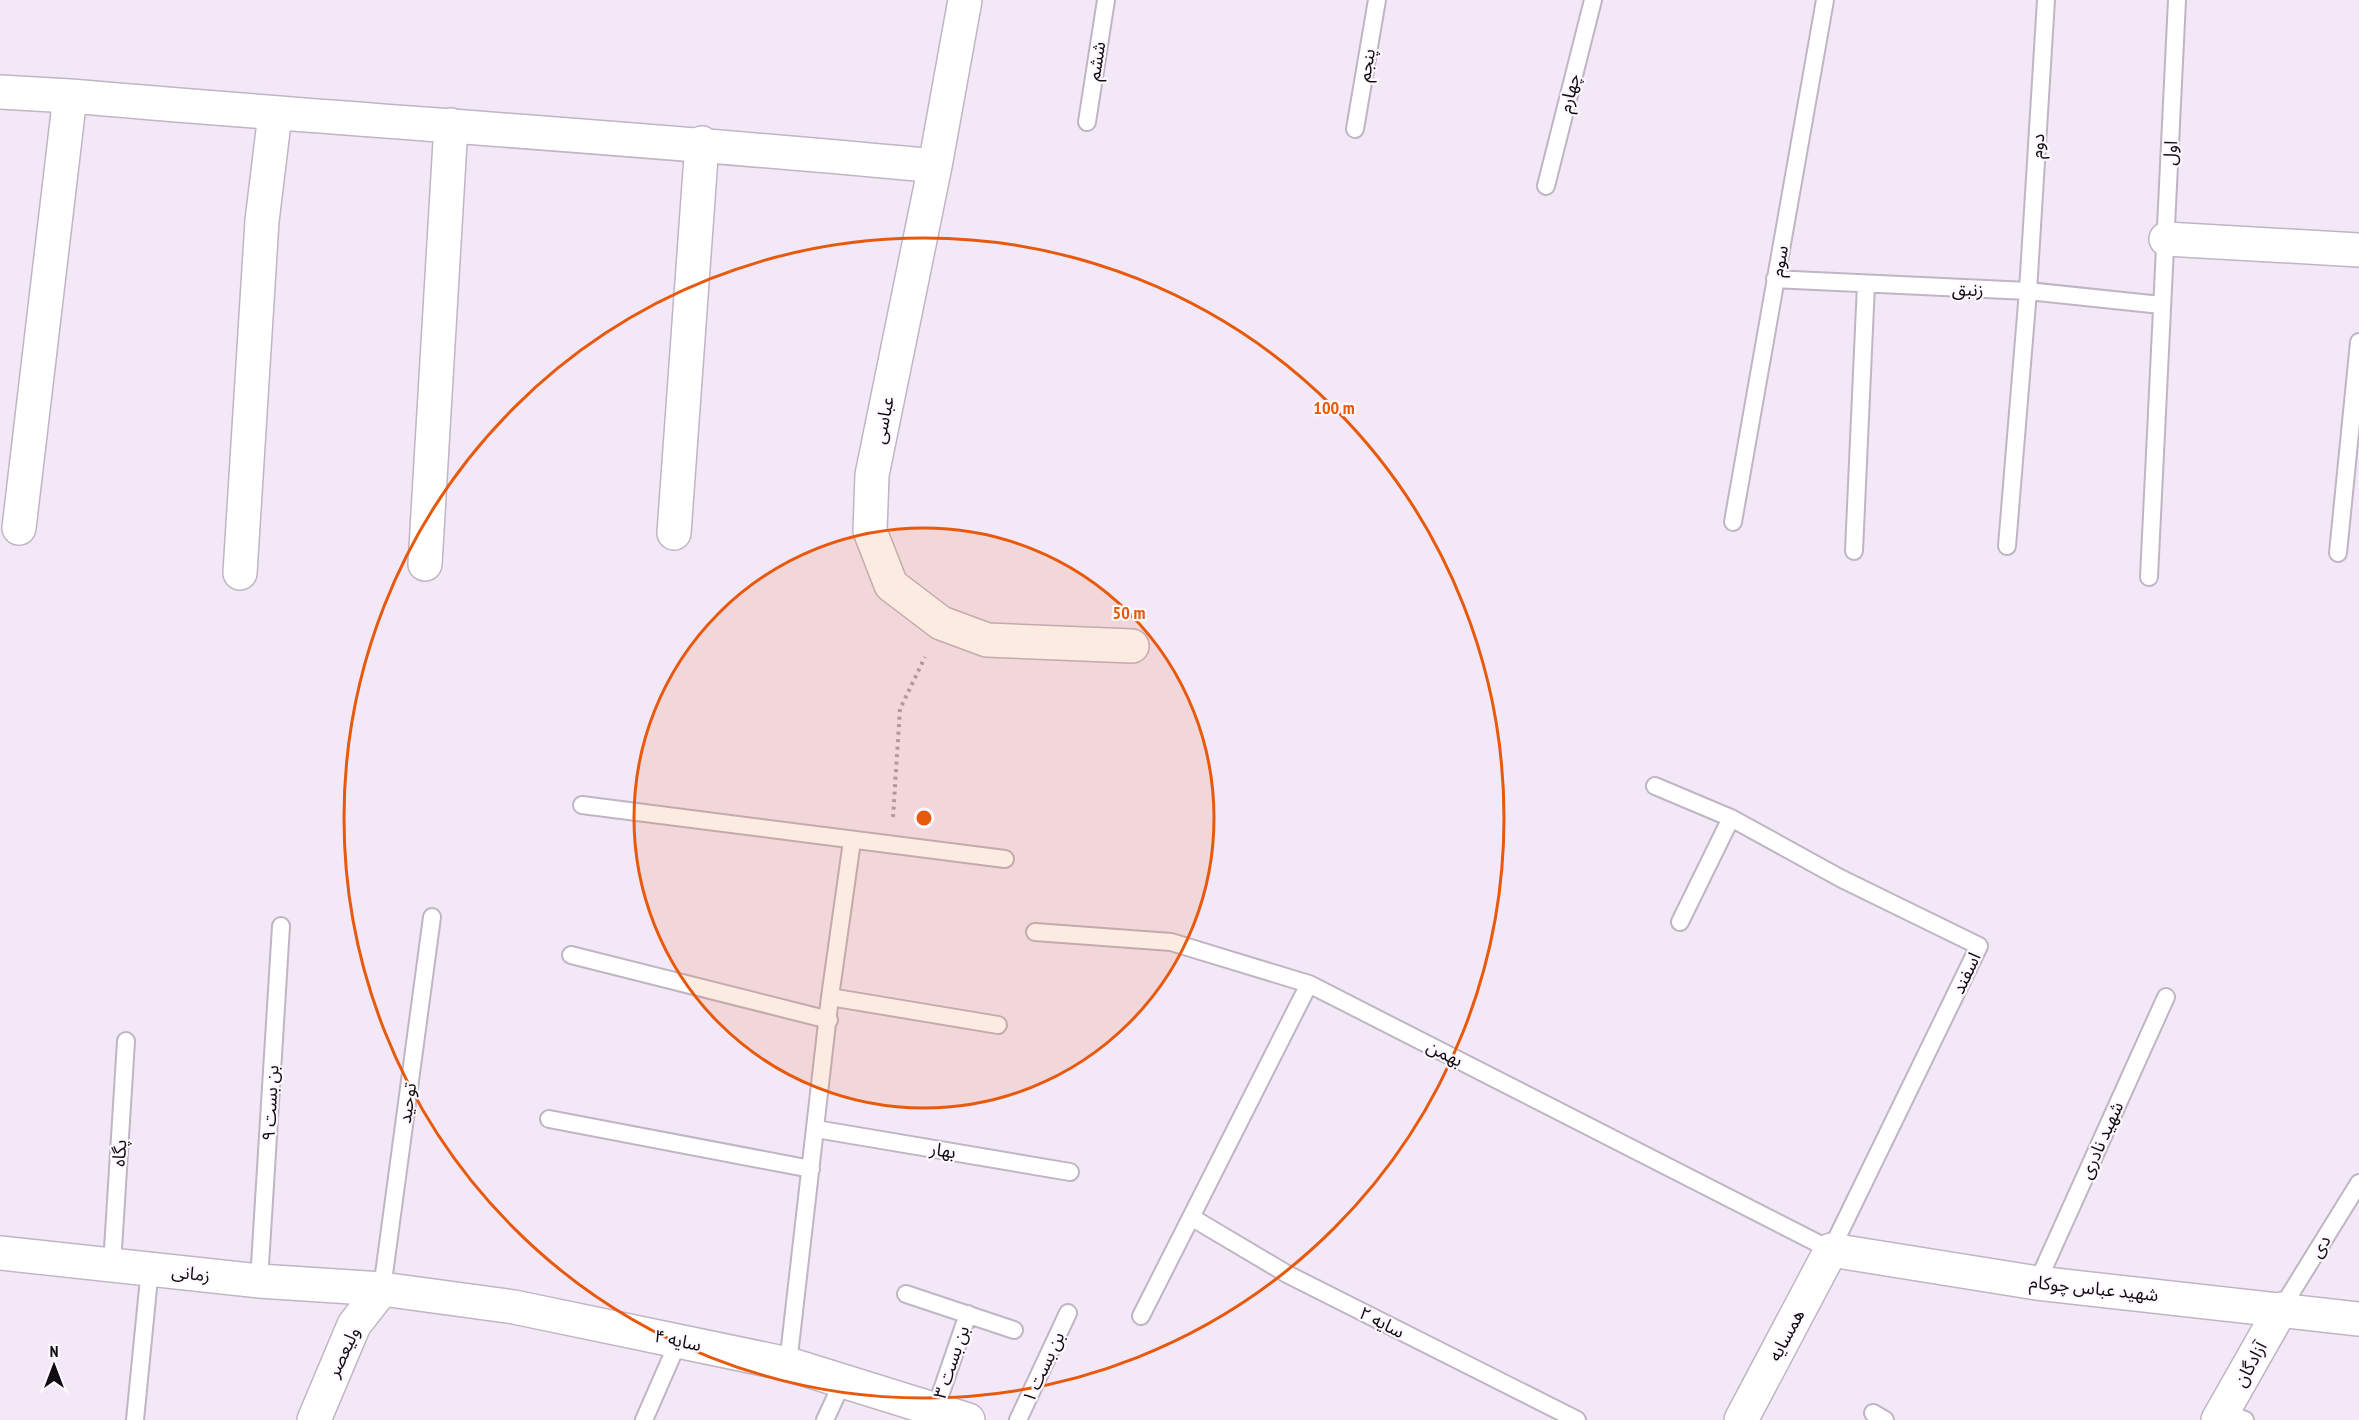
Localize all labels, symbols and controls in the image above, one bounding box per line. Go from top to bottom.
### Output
street label: ششم [1082,40,1112,83]
street label: پنجم [1352,47,1382,84]
street label: چهارم [1553,71,1588,116]
street label: دوم [2025,133,2052,160]
street label: اول [2158,140,2182,166]
street label: سوم [1765,244,1796,279]
street label: زنبق [1952,277,1984,301]
street label: عباسی [867,394,899,446]
text: 100 m [1313,396,1355,419]
text: 50 m [1113,601,1145,624]
centre of rings [914,808,934,828]
street label: اسفند [1946,949,1986,997]
street label: بهمن [1423,1034,1467,1072]
street label: بن بست ۹ [257,1065,283,1141]
street label: توحید [393,1081,421,1125]
street label: شهید نادری [2074,1098,2128,1182]
street label: بهار [927,1136,958,1163]
street label: پگاه [107,1139,132,1167]
street label: دی [2304,1230,2336,1262]
street label: زمانی [170,1259,212,1287]
street label: شهید عباس چوکام [2028,1270,2160,1309]
street label: سایه ۲ [1356,1301,1408,1343]
street label: همسایه [1763,1305,1809,1365]
street label: بن بست ۳ [928,1322,974,1402]
street label: ولیعصر [321,1323,365,1382]
street label: سایه ۴ [652,1324,704,1356]
street label: بن بست ۱ [1017,1328,1069,1406]
north arrow [24,1336,84,1396]
street label: آزادگان [2228,1337,2272,1391]
text: N [50,1341,58,1361]

